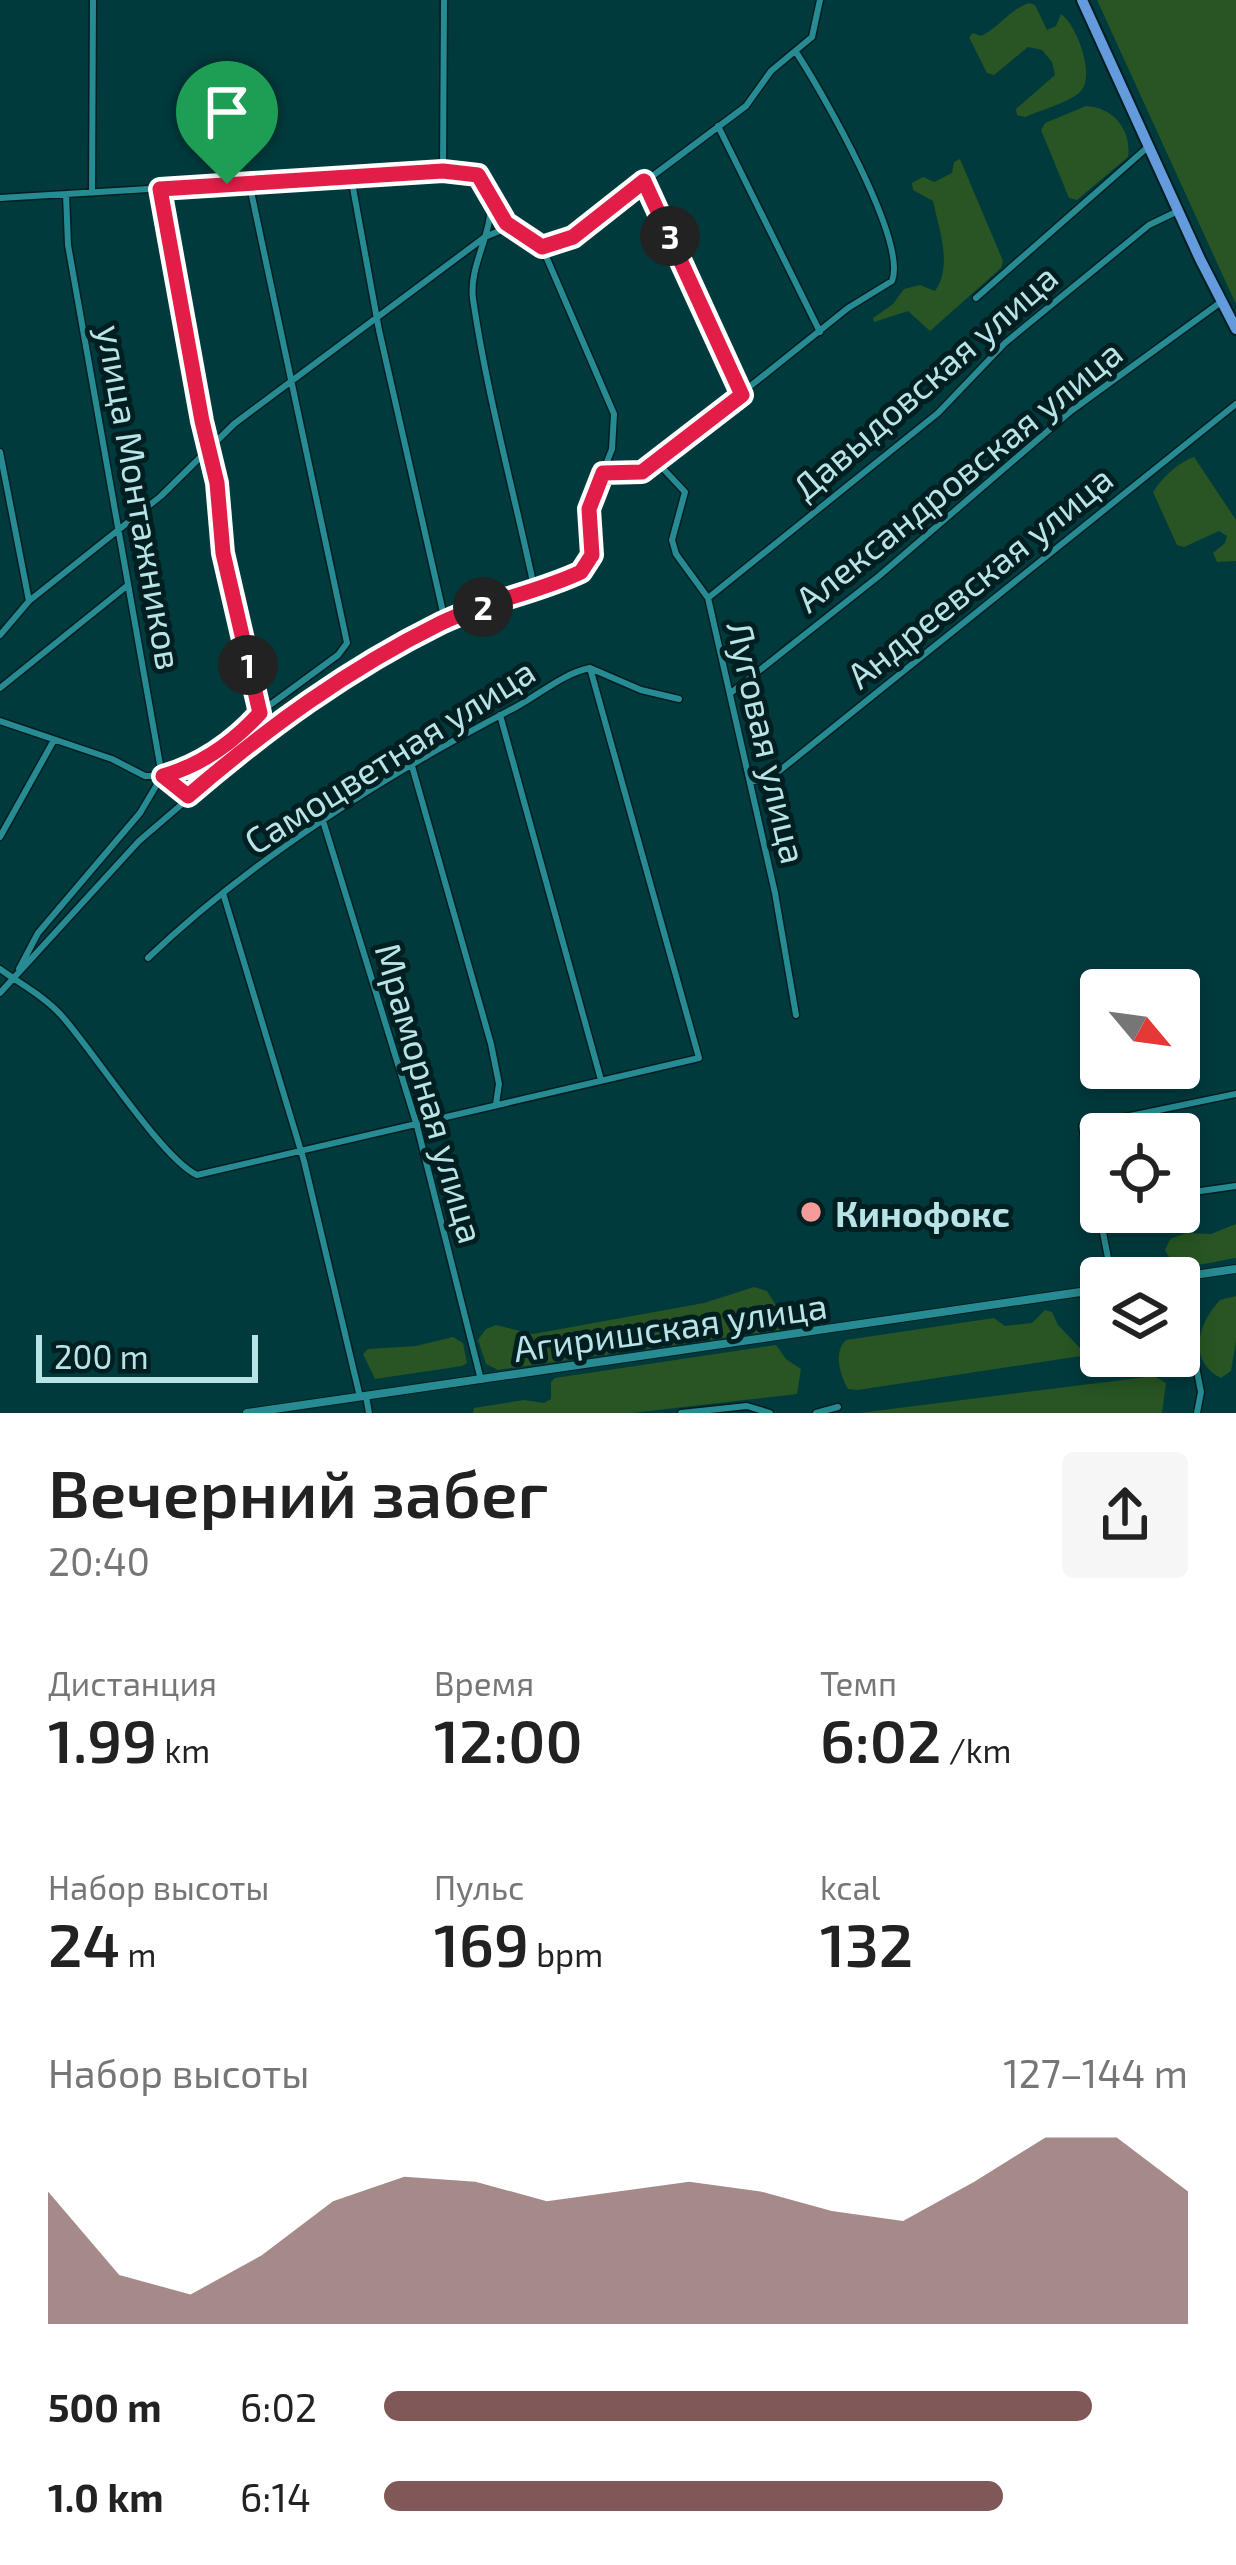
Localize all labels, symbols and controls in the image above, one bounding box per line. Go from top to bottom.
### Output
pin [176,61,278,184]
icon: arrive [194,79,260,145]
pin: 3 [640,206,700,266]
text: 3 [661,216,679,256]
street label: Давыдовская улица [783,254,1066,509]
street label: улица Монтажников [89,321,193,673]
street label: Александровская улица [786,330,1130,621]
street label: Андреевская улица [838,456,1121,697]
pin: 2 [453,577,513,637]
text: 2 [473,587,493,627]
street label: Луговая улица [718,617,817,868]
pin: 1 [218,635,278,695]
text: 1 [241,645,255,685]
street label: Самоцветная улица [236,648,543,863]
street label: Мраморная улица [367,938,494,1248]
north arrow [1080,969,1200,1089]
map controls [1080,969,1200,1377]
button: locate [1080,1113,1200,1233]
place label: Кинофокс [835,1191,1010,1234]
marker: Кинофокс [798,1199,824,1225]
button: layers [1080,1257,1200,1377]
street label: Агиришская улица [510,1283,830,1370]
scale bar [36,1329,258,1382]
text: 200 m [54,1336,149,1376]
text: Вечерний забег [48,1452,548,1531]
button: share [1062,1452,1188,1578]
text: 20:40 [48,1537,150,1584]
text: Дистанция [48,1663,217,1703]
text: Время [434,1663,534,1703]
text: Темп [820,1663,897,1703]
text: 1.99 [48,1703,157,1775]
text: 12:00 [434,1703,583,1775]
text: 6:02 [820,1703,941,1775]
text: km [157,1730,210,1770]
text: /km [941,1730,1011,1770]
text: Набор высоты [48,1867,269,1907]
text: Пульс [434,1867,524,1907]
text: kcal [820,1867,880,1907]
text: 24 [48,1907,120,1979]
text: 169 [434,1907,529,1979]
text: 132 [820,1907,913,1979]
text: m [120,1934,156,1974]
text: bpm [529,1934,603,1974]
text: Набор высоты [48,2049,309,2096]
text: 127–144 m [1003,2049,1188,2096]
text: 500 m [48,2383,162,2430]
text: 6:02 [240,2383,317,2430]
text: 1.0 km [48,2473,164,2520]
text: 6:14 [240,2473,311,2520]

